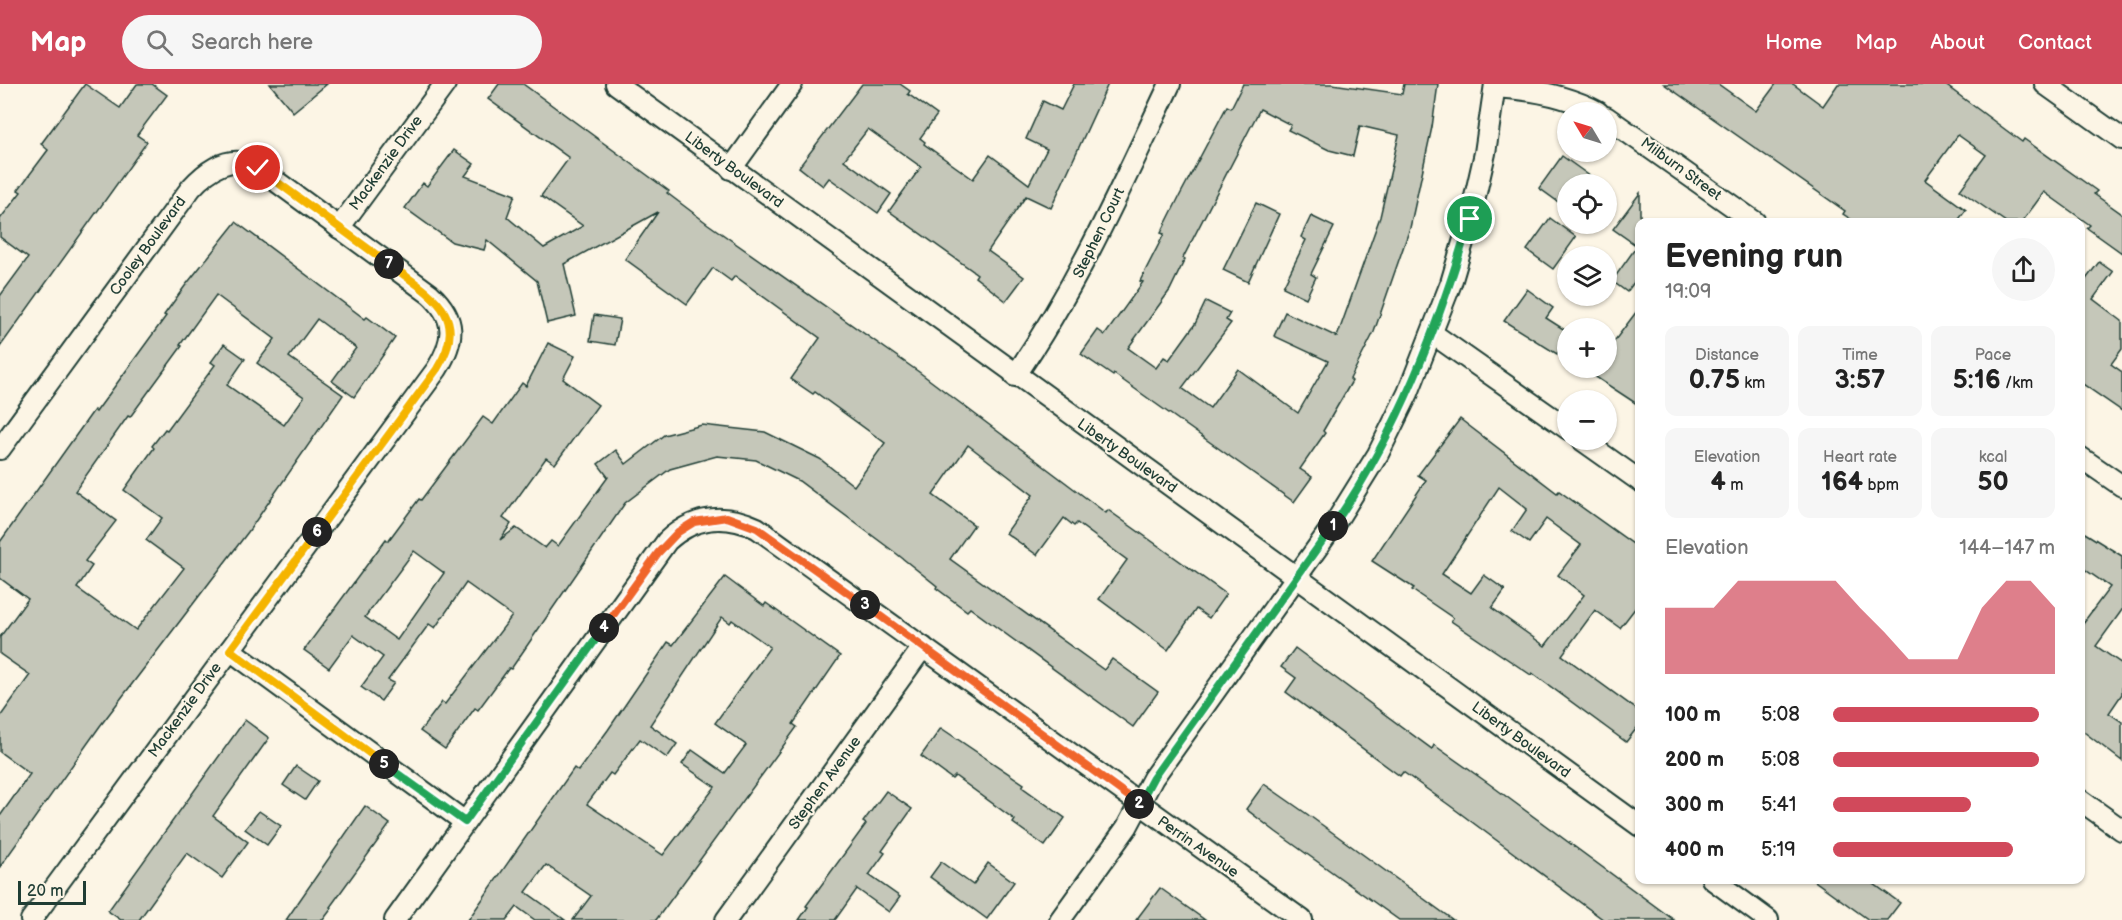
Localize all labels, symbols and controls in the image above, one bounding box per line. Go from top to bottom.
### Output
search box [122,15,542,69]
text: Map [30,26,86,59]
icon: search [143,26,176,59]
text: Search here [191,29,313,56]
text: Home [1765,30,1822,55]
text: Map [1855,30,1897,55]
text: About [1930,30,1985,55]
text: Contact [2018,30,2092,55]
north arrow [1557,102,1617,162]
map controls [1557,102,1617,450]
street label: Mackenzie Drive [345,112,427,214]
street label: Liberty Boulevard [681,128,787,212]
street label: Milburn Street [1637,133,1725,205]
pin [232,142,283,193]
icon: check [241,151,274,184]
button: locate [1557,174,1617,234]
street label: Stephen Court [1069,184,1129,281]
street label: Cooley Boulevard [106,193,190,299]
pin [1444,193,1495,244]
icon: arrive [1453,202,1486,235]
text: Evening run [1665,237,1843,277]
button: share [1992,238,2055,301]
button: layers [1557,246,1617,306]
pin: 7 [374,249,404,279]
text: 7 [385,254,393,273]
text: 19:09 [1665,280,1712,304]
button: + [1557,318,1617,378]
text: Distance [1695,346,1759,365]
text: Time [1842,346,1878,365]
text: Pace [1975,346,2011,365]
text: 0.75 [1689,365,1740,396]
text: 3:57 [1835,365,1885,396]
text: 5:16 [1953,365,2001,396]
text: km [1740,374,1765,393]
text: /km [2001,374,2033,393]
button: − [1557,390,1617,450]
street label: Liberty Boulevard [1073,414,1181,498]
text: Elevation [1694,448,1760,467]
text: Heart rate [1823,448,1897,467]
text: kcal [1979,448,2007,467]
text: 4 [1711,467,1726,498]
text: 164 [1821,467,1863,498]
text: 50 [1977,467,2009,498]
text: m [1726,476,1743,495]
text: bpm [1863,476,1899,495]
pin: 1 [1318,511,1348,541]
text: 1 [1330,516,1336,535]
pin: 6 [302,517,332,547]
text: 6 [312,522,322,541]
text: Elevation [1665,536,1748,560]
text: 144–147 m [1959,536,2055,560]
pin: 3 [850,590,880,620]
text: 3 [860,595,870,614]
pin: 4 [589,613,619,643]
text: 4 [599,618,609,637]
street label: Mackenzie Drive [144,659,226,761]
street label: Liberty Boulevard [1468,698,1574,782]
text: 100 m [1665,703,1721,727]
text: 5:08 [1761,703,1800,727]
street label: Stephen Avenue [785,732,865,833]
text: 200 m [1665,748,1724,772]
text: 5:08 [1761,748,1800,772]
pin: 5 [369,749,399,779]
text: 5 [379,754,389,773]
pin: 2 [1124,789,1154,819]
text: 300 m [1665,793,1724,817]
text: 5:41 [1761,793,1796,817]
text: 2 [1134,794,1144,813]
street label: Perrin Avenue [1154,812,1242,882]
text: 400 m [1665,838,1724,862]
text: 5:19 [1761,838,1796,862]
scale bar [18,878,86,906]
text: 20 m [27,882,63,901]

